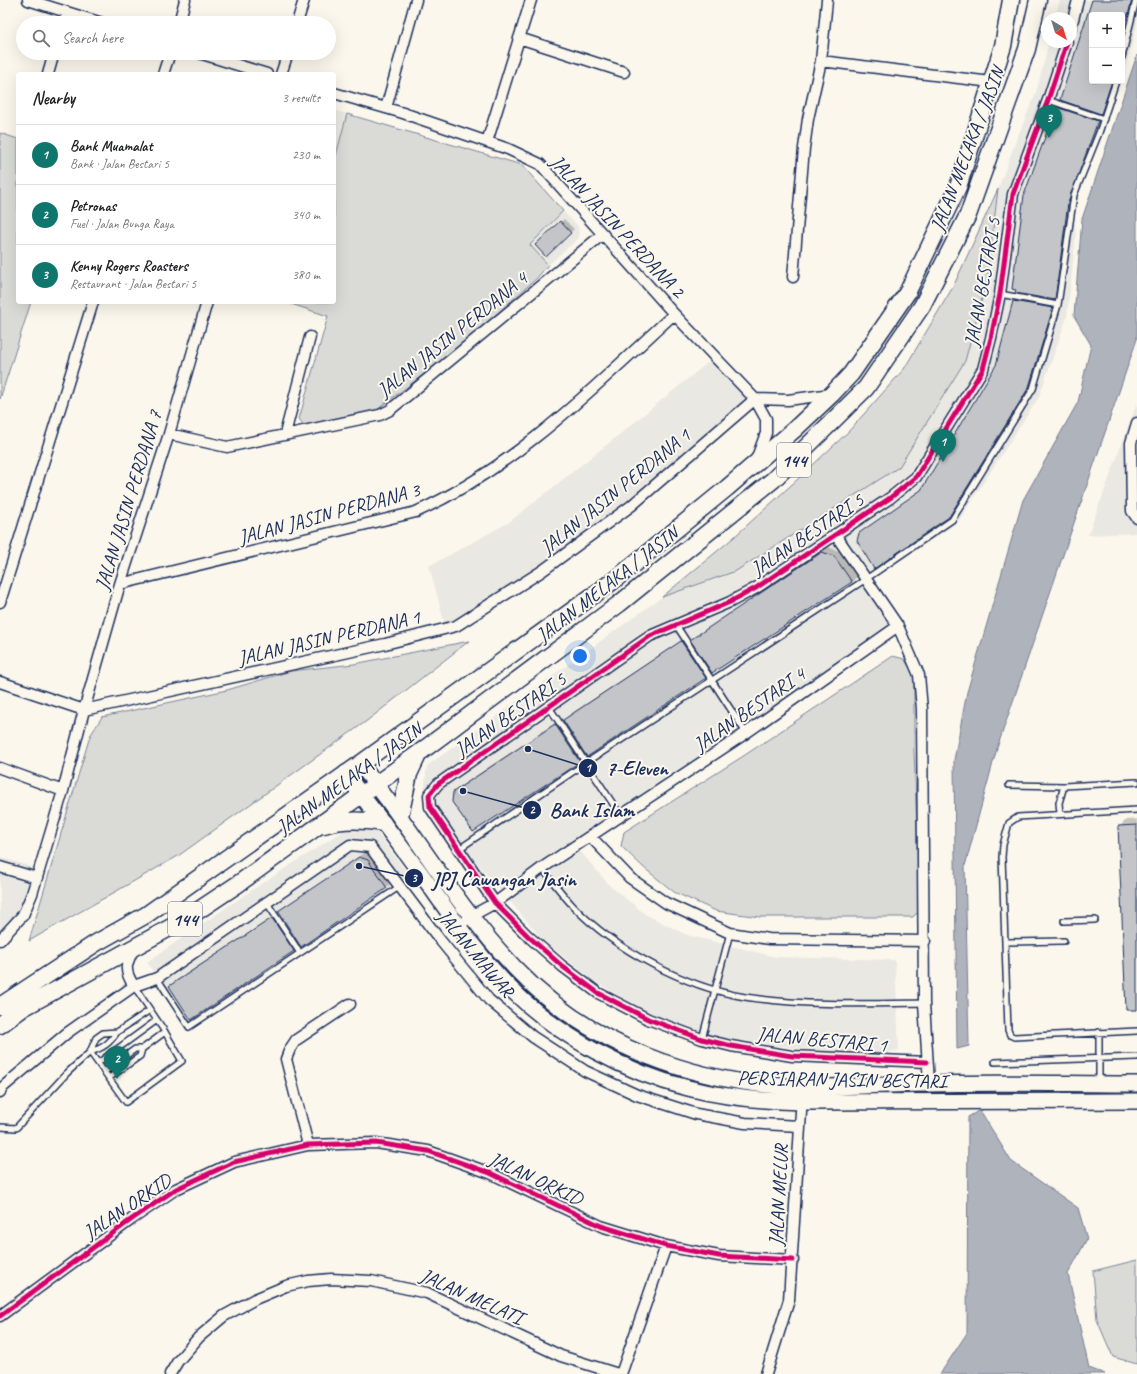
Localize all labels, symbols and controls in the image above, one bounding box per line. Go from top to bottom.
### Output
north arrow [1041,12,1077,48]
map controls [1089,12,1125,84]
button: + [1089,12,1125,48]
search box [16,16,336,60]
icon: search [30,27,52,49]
text: Search here [62,29,123,48]
button: − [1089,48,1125,84]
street label: JALAN MELAKA / JASIN [924,61,1011,236]
text: Nearby [32,88,75,109]
text: 3 results [282,90,320,106]
pin: 3 [1036,105,1062,138]
text: Bank Muamalat [70,137,152,156]
text: 1 [42,147,48,163]
text: 230 m [292,147,320,163]
street label: JALAN JASIN PERDANA 2 [544,149,692,304]
text: Bank · Jalan Bestari 5 [70,156,169,172]
text: Petronas [70,197,116,216]
text: 2 [42,207,48,223]
text: 340 m [292,207,320,223]
street label: JALAN BESTARI 5 [959,215,1006,350]
text: Fuel · Jalan Bunga Raya [70,216,174,232]
text: Kenny Rogers Roasters [70,257,188,276]
street label: JALAN JASIN PERDANA 4 [371,265,534,403]
text: 3 [42,267,48,283]
text: 380 m [292,267,320,283]
text: Restaurant · Jalan Bestari 5 [70,276,196,292]
street label: JALAN JASIN PERDANA 7 [89,406,168,594]
street label: JALAN JASIN PERDANA 1 [534,422,696,560]
pin: 1 [930,429,956,462]
road number: 144 [777,443,811,477]
street label: JALAN JASIN PERDANA 3 [235,477,424,550]
street label: JALAN BESTARI 5 [745,487,869,582]
street label: JALAN MELAKA / JASIN [530,519,686,648]
street label: JALAN JASIN PERDANA 1 [235,604,424,671]
your location [570,646,590,666]
street label: JALAN BESTARI 4 [688,661,812,758]
street label: JALAN BESTARI 5 [449,666,572,763]
street label: JALAN MELAKA / JASIN [271,716,429,840]
callout: 7-Eleven [578,751,676,784]
text: 7-Eleven [606,755,669,781]
text: 1 [585,760,592,776]
callout: Bank Islam [522,793,642,826]
text: Bank Islam [550,797,636,823]
text: 2 [529,802,536,818]
callout: JPJ Cawangan Jasin [404,862,584,895]
text: JPJ Cawangan Jasin [430,866,577,892]
text: 3 [411,870,418,886]
road number: 144 [168,902,202,936]
street label: JALAN MAWAR [431,903,521,1004]
street label: JALAN BESTARI 1 [755,1021,889,1058]
pin: 2 [104,1046,130,1079]
street label: PERSIARAN JASIN BESTARI [737,1065,951,1094]
street label: JALAN MELUR [763,1141,794,1248]
street label: JALAN ORKID [484,1145,589,1212]
street label: JALAN ORKID [78,1167,178,1245]
street label: JALAN MELATI [416,1262,531,1332]

